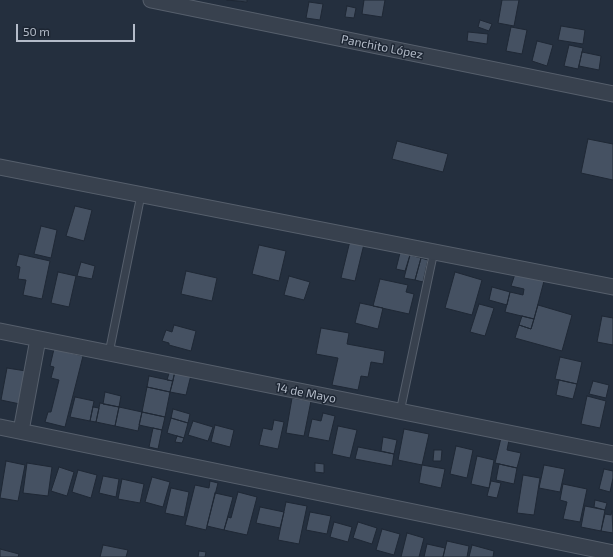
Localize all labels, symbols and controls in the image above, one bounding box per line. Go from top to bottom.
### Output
scale bar [18,16,137,42]
text: 50 m [23,24,50,38]
street label: Panchito López [340,32,424,62]
street label: 14 de Mayo [275,380,337,406]

